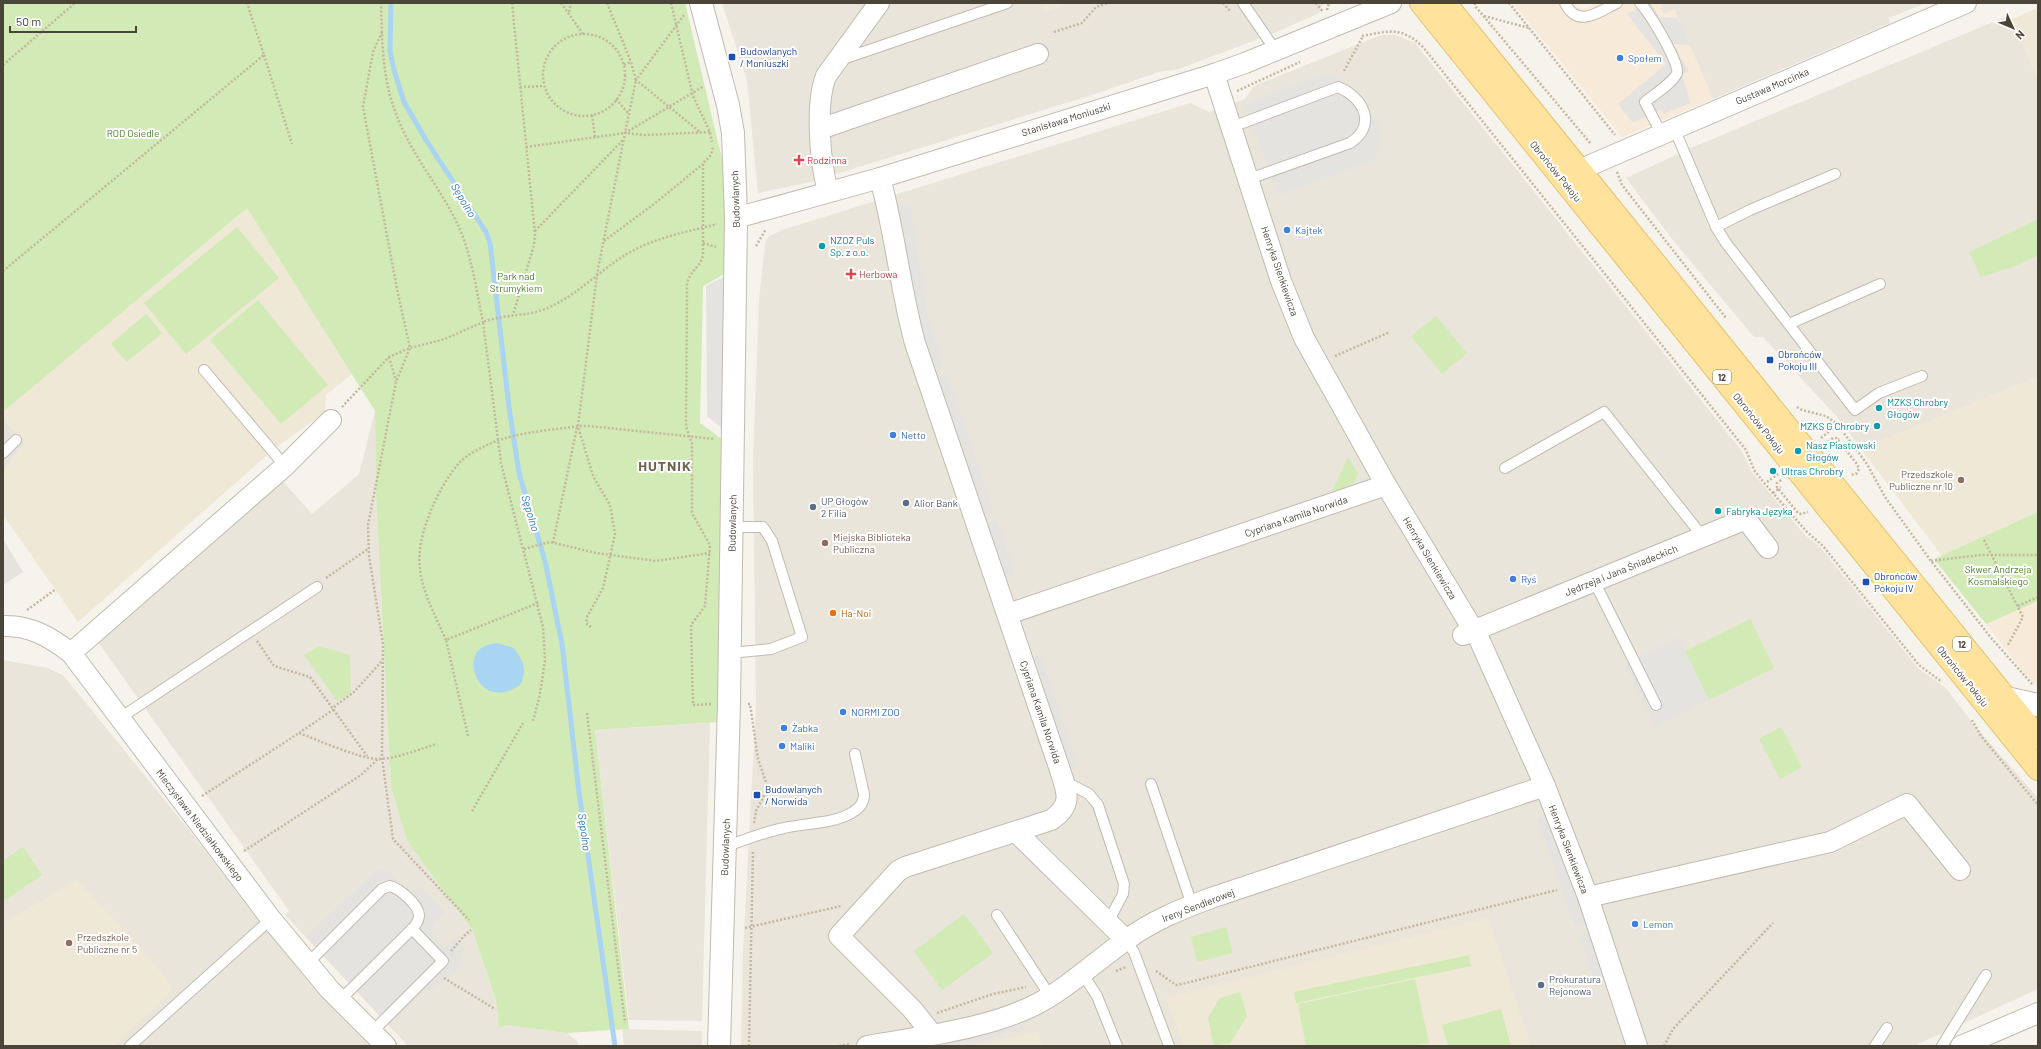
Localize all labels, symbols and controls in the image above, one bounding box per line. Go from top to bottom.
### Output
scale bar [10,8,136,34]
north arrow [1993,8,2033,48]
text: 50 m [16,14,41,28]
text: N [2013,28,2028,42]
place label: Budowlanych / Moniuszki [740,45,797,69]
marker: Budowlanych / Moniuszki [727,52,737,62]
place label: Społem [1628,52,1662,64]
marker: Społem [1615,53,1625,63]
street label: Gustawa Morcinka [1734,65,1810,107]
street label: Stanisława Moniuszki [1020,100,1112,138]
park label: ROD Osiedle [107,127,159,139]
street label: Obrońców Pokoju [1528,138,1584,204]
place label: Rodzinna [807,154,847,166]
marker: Rodzinna [794,155,804,165]
street label: Budowlanych [728,170,742,228]
water label: Sępolno [449,181,479,220]
street label: Henryka Sienkiewicza [1259,224,1301,318]
place label: Kajtek [1295,224,1323,236]
marker: Kajtek [1282,225,1292,235]
place label: NZOZ Puls Sp. z o.o. [830,234,875,258]
marker: NZOZ Puls Sp. z o.o. [817,241,827,251]
place label: Herbowa [859,268,897,280]
marker: Herbowa [846,269,856,279]
park label: Park nad Strumykiem [490,270,542,294]
place label: Obrońców Pokoju III [1778,348,1822,372]
marker: Obrońców Pokoju III [1765,355,1775,365]
road number: 12 [1713,370,1731,384]
street label: Obrońców Pokoju [1731,390,1787,456]
place label: MZKS Chrobry Głogów [1887,396,1948,420]
marker: MZKS Chrobry Głogów [1874,403,1884,413]
place label: MZKS G Chrobry [1800,420,1869,432]
marker: MZKS G Chrobry [1872,421,1882,431]
place label: Netto [901,429,926,441]
marker: Netto [888,430,898,440]
place label: Nasz Piastowski Głogów [1806,439,1876,463]
marker: Nasz Piastowski Głogów [1793,446,1803,456]
district label: HUTNIK [638,457,692,474]
place label: Ultras Chrobry [1781,465,1844,477]
marker: Ultras Chrobry [1768,466,1778,476]
place label: Przedszkole Publiczne nr 10 [1889,468,1953,492]
marker: Przedszkole Publiczne nr 10 [1956,475,1966,485]
water label: Sępolno [519,493,543,533]
street label: Cypriana Kamila Norwida [1243,493,1349,539]
street label: Budowlanych [726,494,738,552]
place label: UP Głogów 2 Filia [821,495,868,519]
place label: Alior Bank [914,497,958,509]
marker: Alior Bank [901,498,911,508]
marker: UP Głogów 2 Filia [808,502,818,512]
place label: Fabryka Języka [1726,505,1793,517]
marker: Fabryka Języka [1713,506,1723,516]
street label: Henryka Sienkiewicza [1401,515,1459,601]
place label: Miejska Biblioteka Publiczna [833,531,911,555]
marker: Miejska Biblioteka Publiczna [820,538,830,548]
street label: Jędrzeja i Jana Śniadeckich [1563,542,1679,598]
park label: Skwer Andrzeja Kosmalskiego [1965,563,2031,587]
place label: Obrońców Pokoju IV [1874,570,1918,594]
place label: Ryś [1521,573,1536,585]
marker: Ryś [1508,574,1518,584]
marker: Obrońców Pokoju IV [1861,577,1871,587]
place label: Ha-Noi [841,607,871,619]
marker: Ha-Noi [828,608,838,618]
road number: 12 [1953,637,1971,651]
street label: Obrońców Pokoju [1935,643,1991,709]
street label: Cypriana Kamila Norwida [1018,659,1064,765]
place label: NORMI ZOO [851,706,900,718]
marker: NORMI ZOO [838,707,848,717]
place label: Żabka [792,722,818,734]
marker: Żabka [779,723,789,733]
place label: Maliki [790,740,815,752]
marker: Maliki [777,741,787,751]
street label: Mieczysława Niedziałkowskiego [154,766,246,884]
place label: Budowlanych / Norwida [765,783,822,807]
marker: Budowlanych / Norwida [752,790,762,800]
street label: Henryka Sienkiewicza [1547,803,1591,895]
water label: Sępolno [576,813,594,852]
street label: Budowlanych [718,818,732,876]
street label: Ireny Sendlerowej [1160,886,1236,924]
place label: Lemon [1643,918,1673,930]
marker: Lemon [1630,919,1640,929]
place label: Przedszkole Publiczne nr 5 [77,931,137,955]
marker: Przedszkole Publiczne nr 5 [64,938,74,948]
place label: Prokuratura Rejonowa [1549,973,1601,997]
marker: Prokuratura Rejonowa [1536,980,1546,990]

